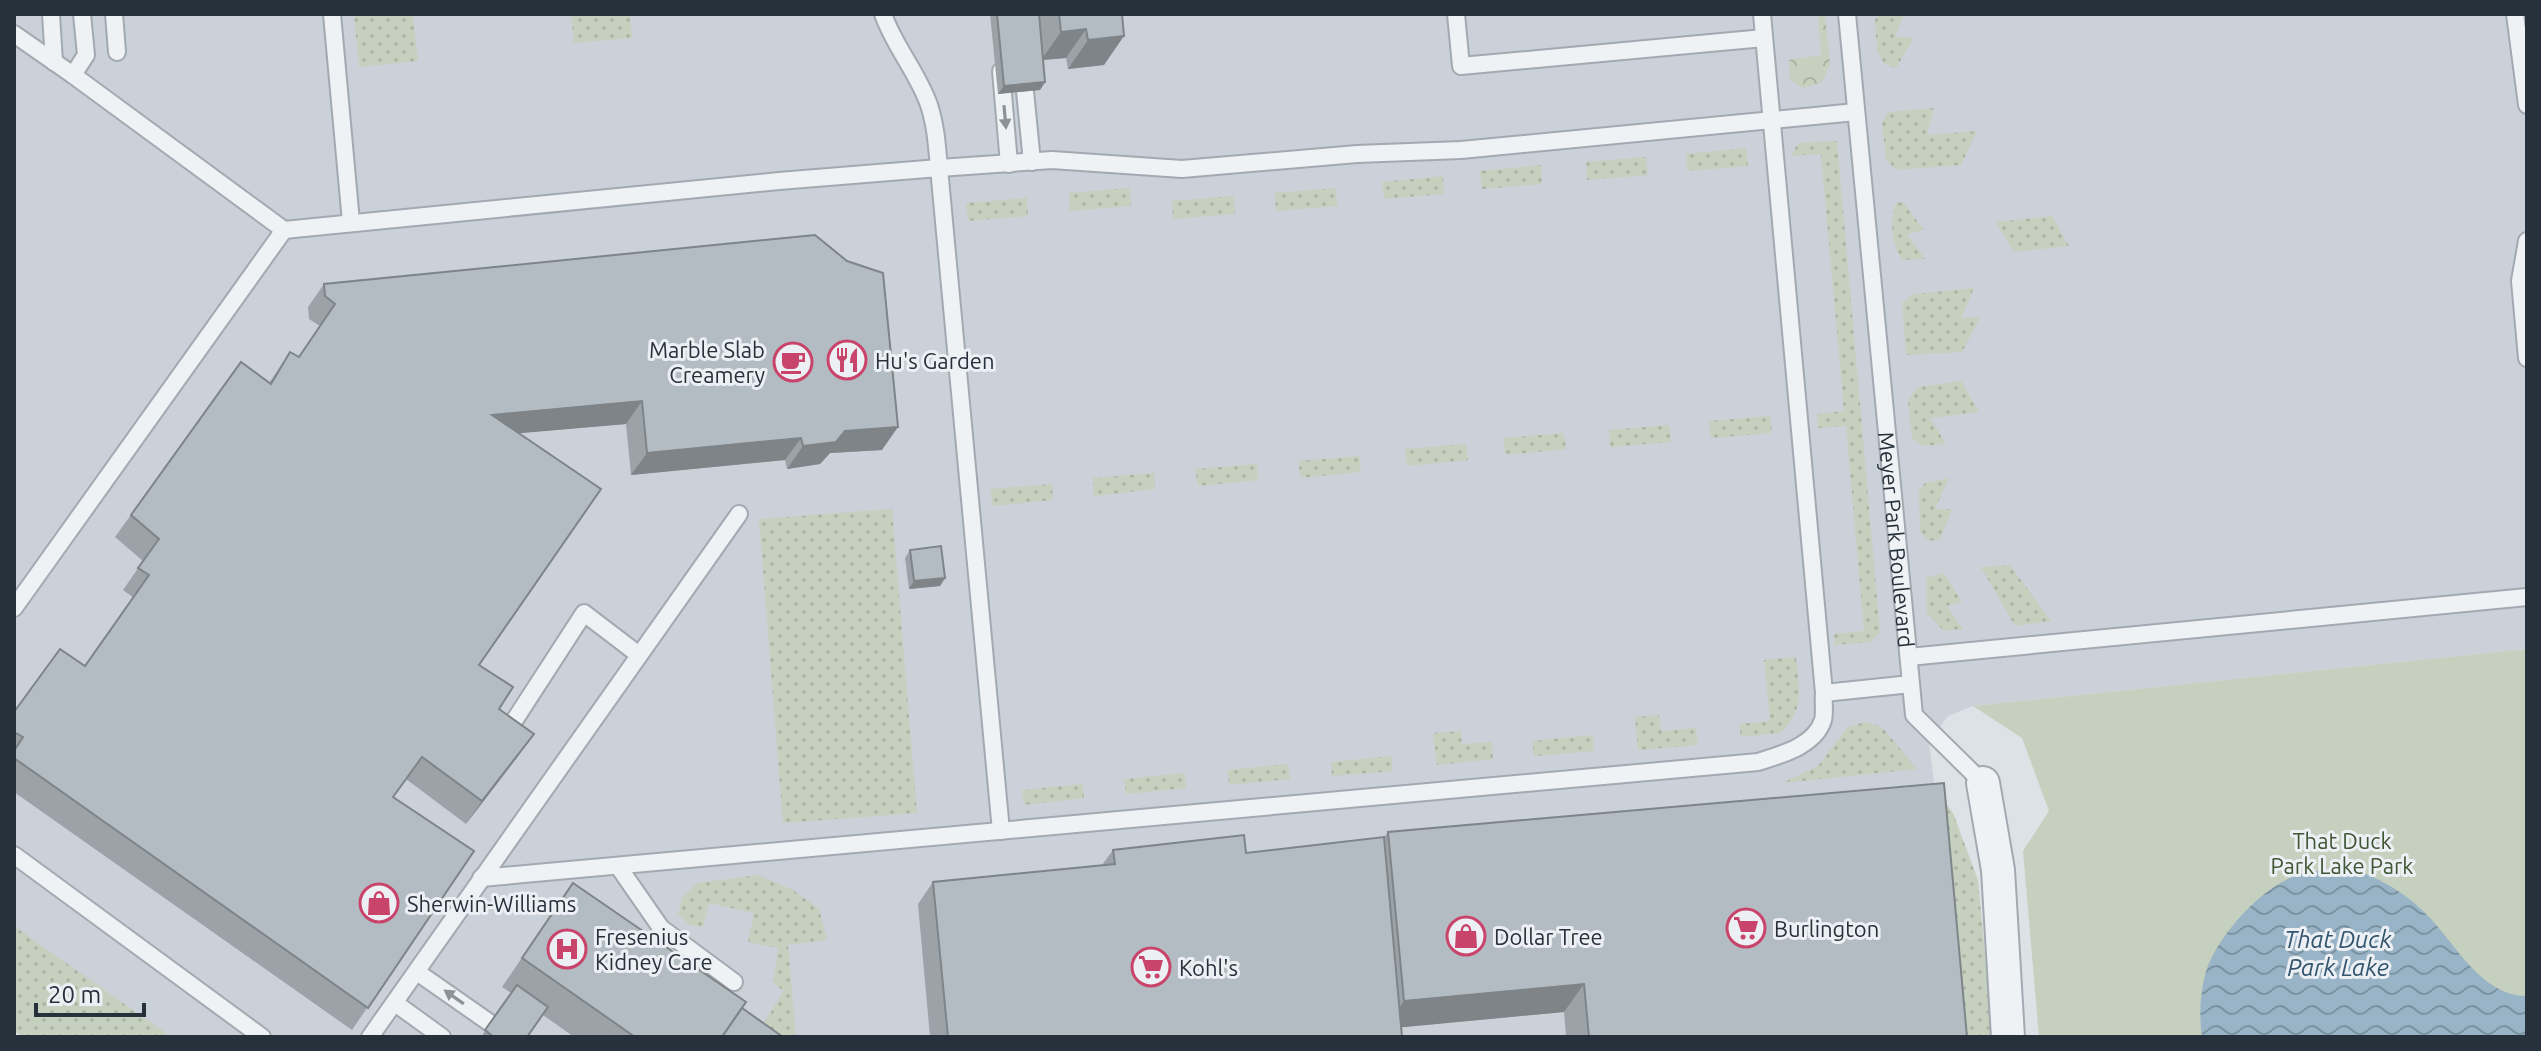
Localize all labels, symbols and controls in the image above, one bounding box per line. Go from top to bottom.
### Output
one-way arrow [998,105,1011,130]
place label: Marble Slab Creamery [649,337,765,387]
restaurant icon: Hu's Garden [826,339,868,381]
cafe icon: Marble Slab Creamery [772,341,814,383]
place label: Hu's Garden [875,348,995,373]
street label: Meyer Park Boulevard [1874,431,1920,649]
park label: That Duck Park Lake Park [2271,828,2413,878]
shop icon: Sherwin-Williams [358,882,400,924]
place label: Sherwin-Williams [407,891,576,916]
supermarket icon: Burlington [1725,907,1767,949]
shop icon: Dollar Tree [1445,915,1487,957]
place label: Burlington [1774,916,1879,941]
place label: Fresenius Kidney Care [595,924,713,974]
place label: Dollar Tree [1494,924,1603,949]
water label: That Duck Park Lake [2284,926,2393,981]
hospital icon: Fresenius Kidney Care [546,928,588,970]
supermarket icon: Kohl's [1130,946,1172,988]
place label: Kohl's [1179,955,1238,980]
scale bar [36,967,144,1017]
text: 20 m [48,981,101,1008]
one-way arrow [443,990,465,1005]

